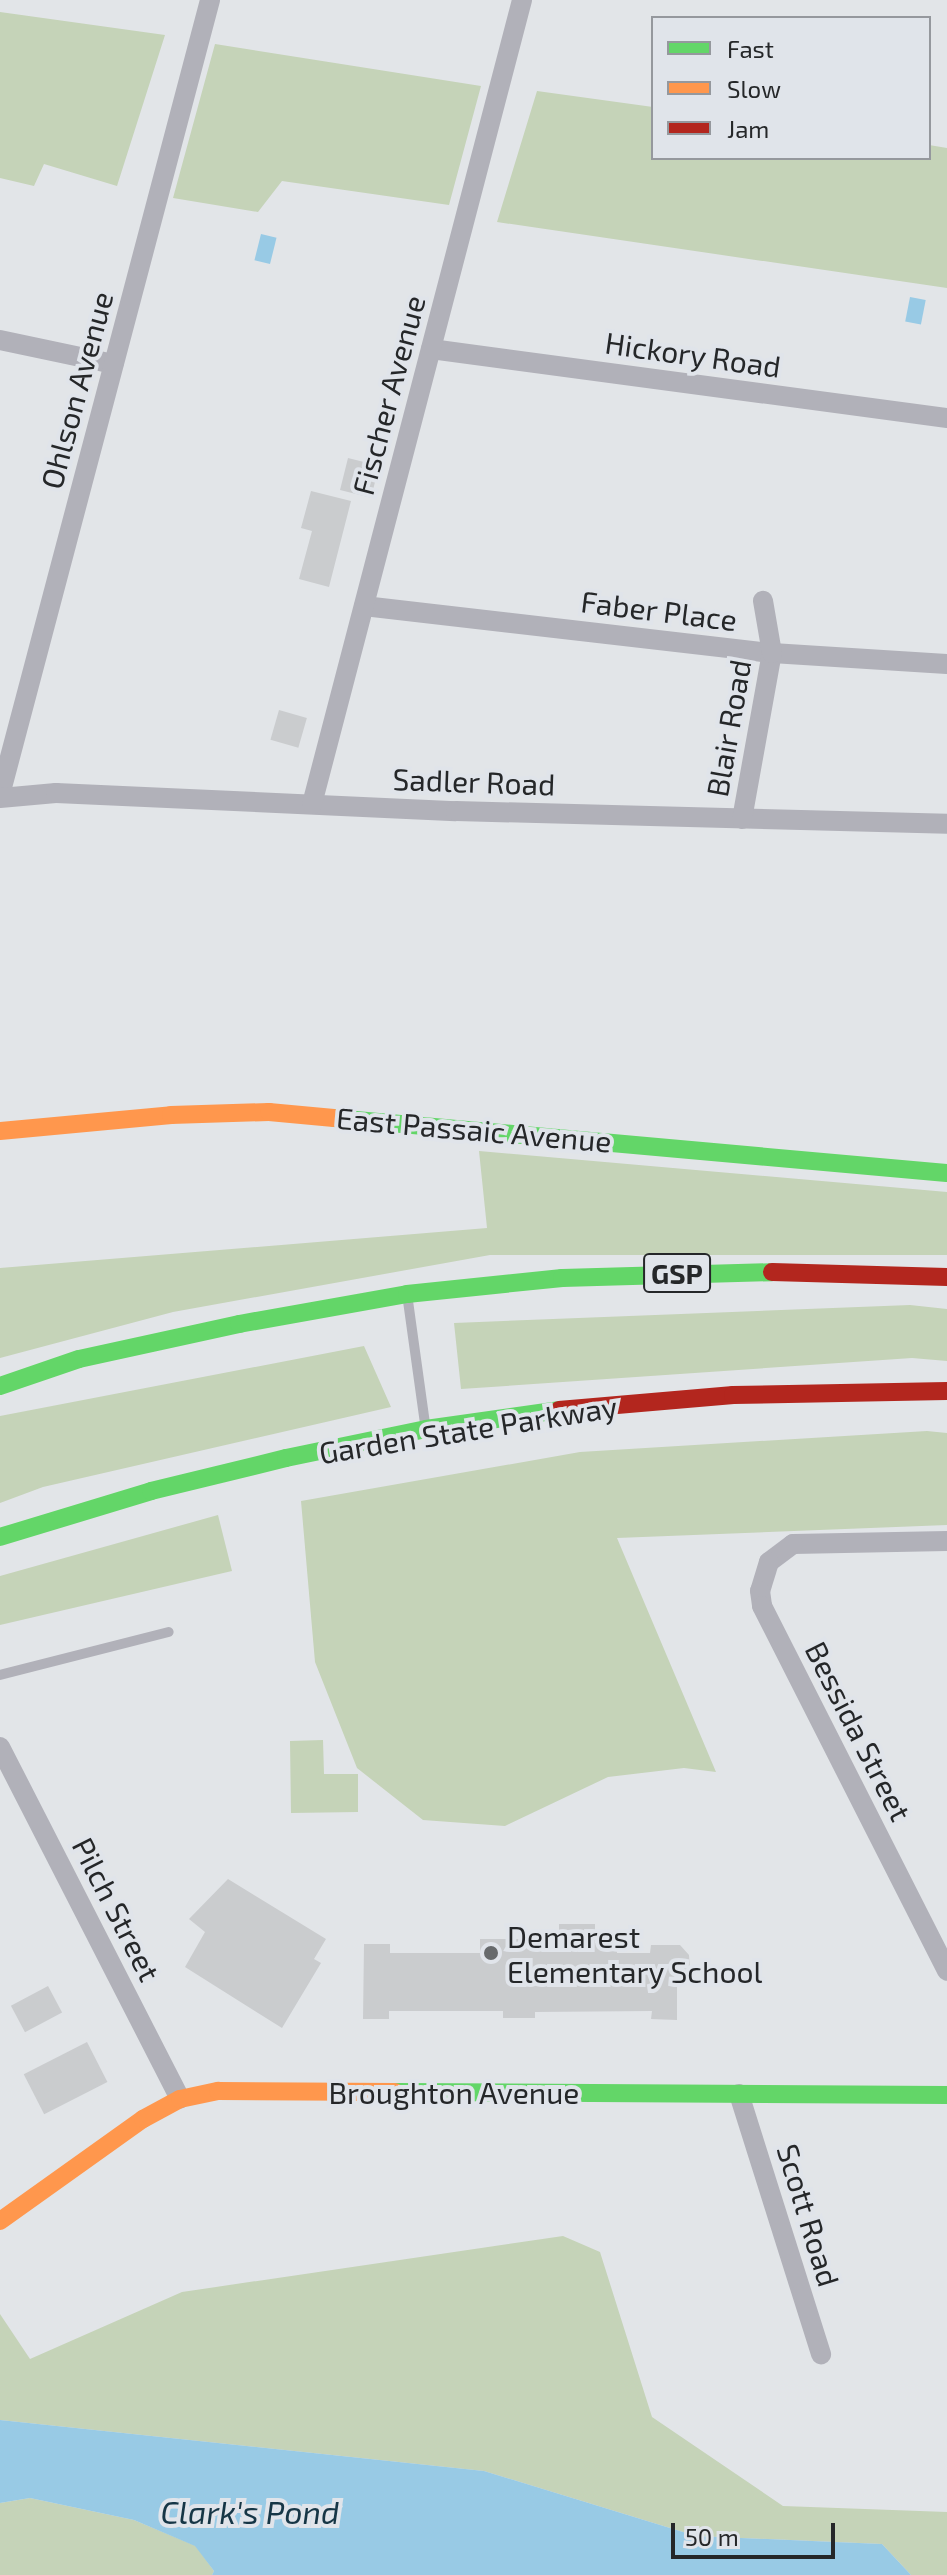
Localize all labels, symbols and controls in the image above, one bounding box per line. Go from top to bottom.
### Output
legend [651,16,931,160]
text: Fast [727,34,774,63]
text: Slow [727,74,781,103]
text: Jam [727,114,769,143]
street label: Ohlson Avenue [32,287,120,493]
street label: Fischer Avenue [344,291,432,499]
street label: Hickory Road [603,324,783,384]
street label: Faber Place [579,583,739,637]
street label: Blair Road [698,656,758,800]
street label: Sadler Road [392,760,556,802]
street label: East Passaic Avenue [334,1099,614,1159]
road number: GSP [643,1249,711,1297]
street label: Garden State Parkway [316,1388,620,1470]
street label: Bessida Street [798,1635,920,1827]
street label: Pilch Street [66,1831,168,1987]
place label: Demarest Elementary School [507,1918,763,1988]
marker: Demarest Elementary School [482,1944,500,1962]
street label: Broughton Avenue [328,2074,580,2110]
street label: Scott Road [770,2139,848,2291]
water label: Clark's Pond [161,2492,339,2530]
scale bar [675,2507,839,2557]
text: 50 m [685,2522,739,2551]

